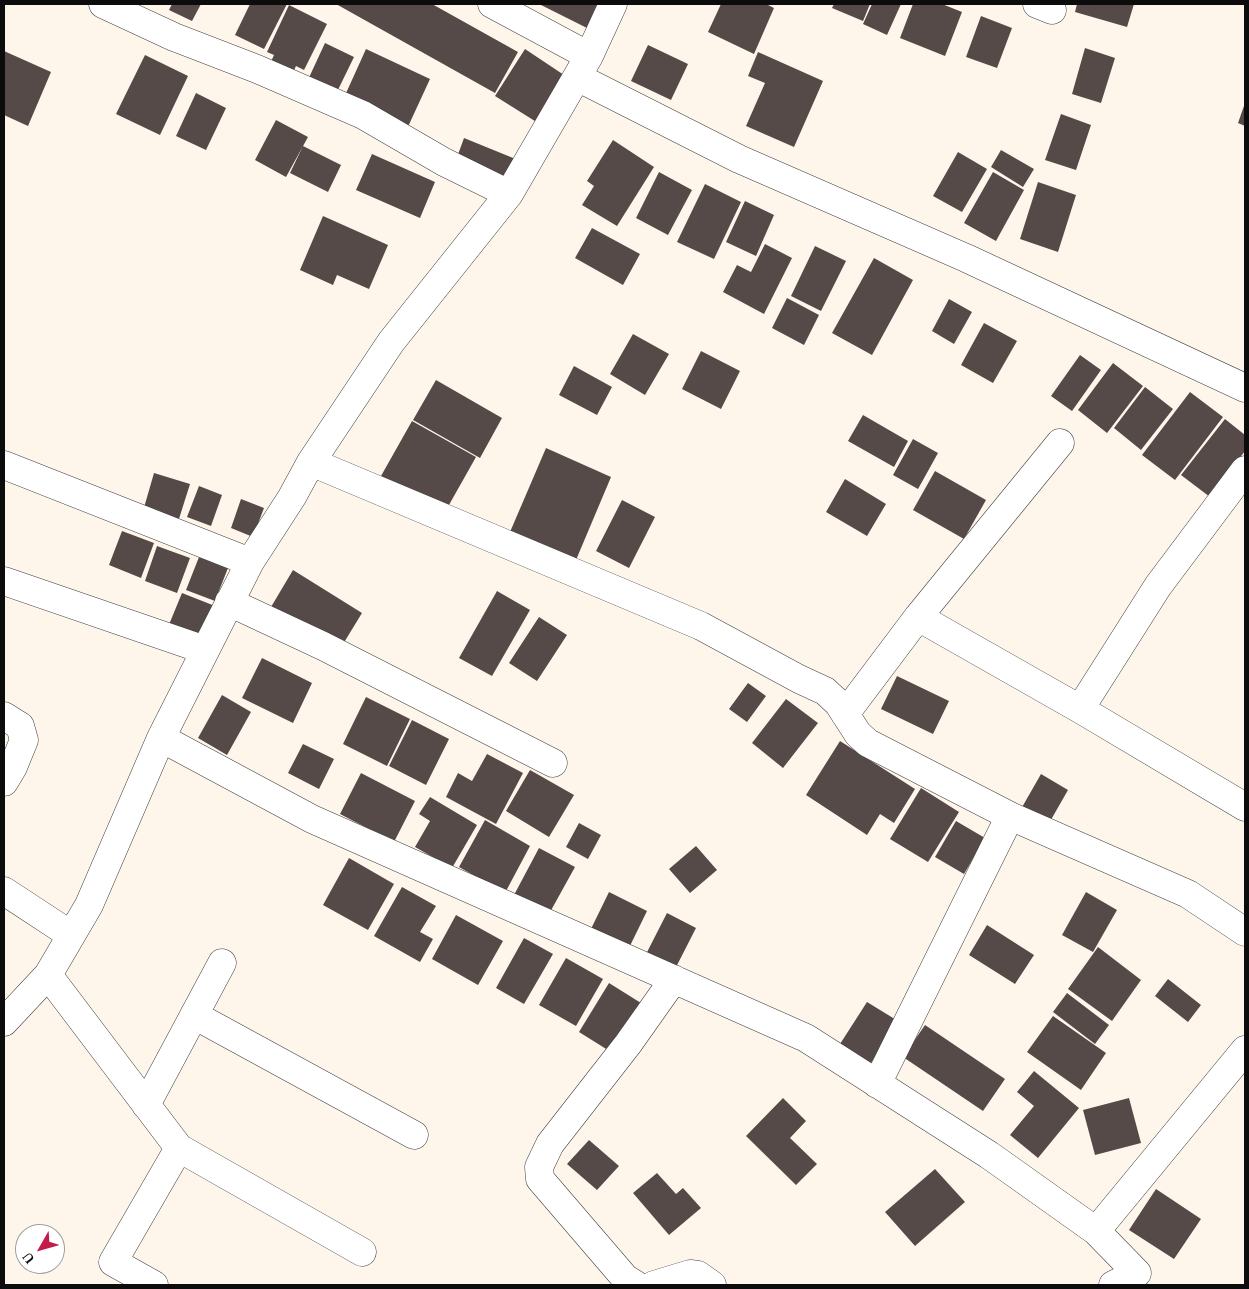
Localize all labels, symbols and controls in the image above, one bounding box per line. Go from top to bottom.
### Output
north arrow [15,1224,65,1274]
text: U [20,1249,38,1267]

